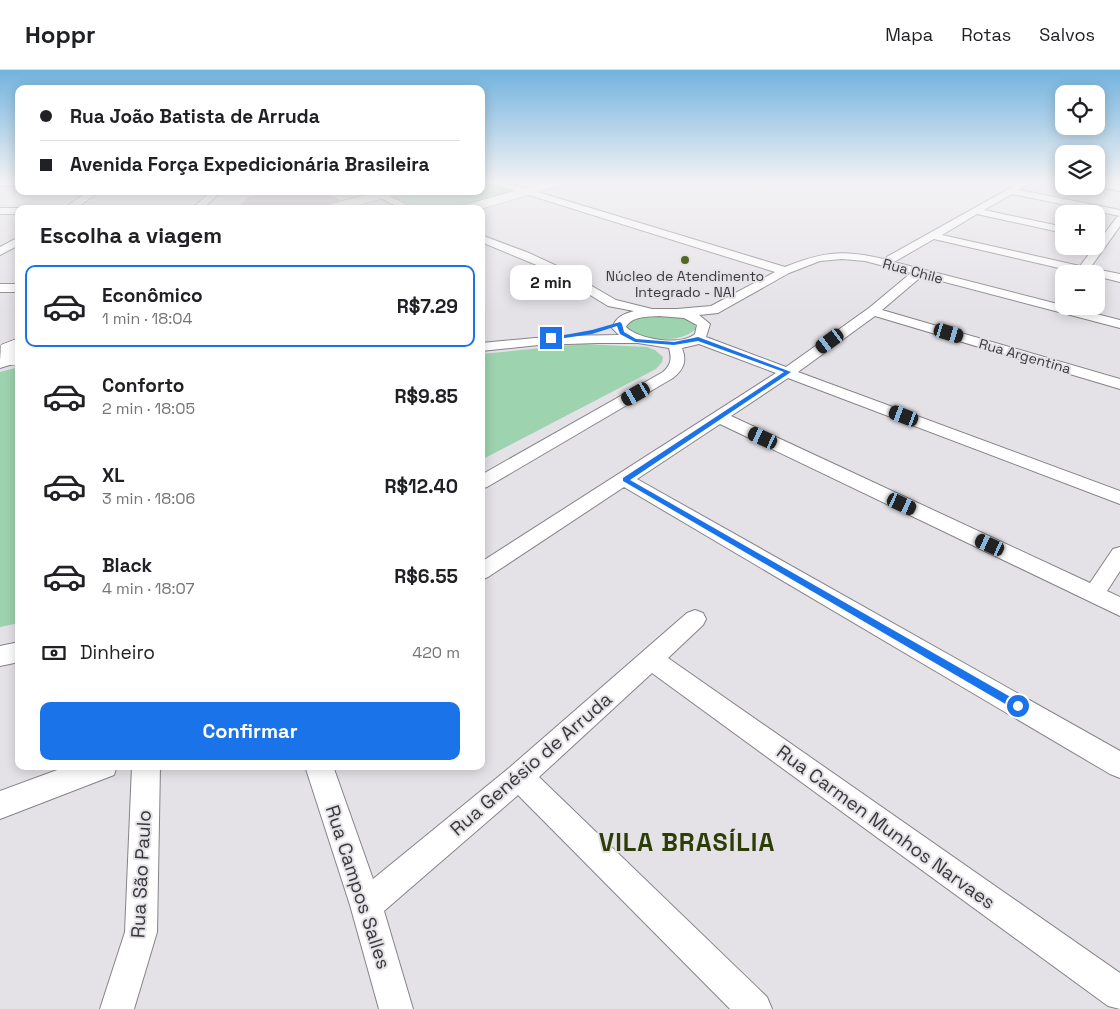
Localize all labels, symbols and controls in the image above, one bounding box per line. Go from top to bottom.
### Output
text: Hoppr [25,19,96,50]
text: Mapa [885,23,933,46]
text: Rotas [961,23,1011,46]
text: Salvos [1039,23,1095,46]
map controls [1055,85,1105,315]
button: locate [1055,85,1105,135]
text: Rua João Batista de Arruda [70,104,320,129]
button: layers [1055,145,1105,195]
text: Avenida Força Expedicionária Brasileira [70,152,430,177]
button: + [1055,205,1105,255]
text: Escolha a viagem [40,221,222,249]
marker: Núcleo de Atendimento Integrado - NAI [679,254,691,266]
street label: Rua Chile [881,254,945,288]
button: − [1055,265,1105,315]
callout: 2 min [510,266,592,300]
place label: Núcleo de Atendimento Integrado - NAI [606,267,764,301]
text: 2 min [530,272,572,293]
text: Econômico [102,283,203,308]
icon: car [42,284,87,329]
text: R$7.29 [397,294,458,319]
text: 1 min · 18:04 [102,308,192,329]
car [932,321,965,345]
car [813,326,846,356]
route end [540,327,562,349]
street label: Rua Argentina [977,334,1073,378]
text: Conforto [102,373,184,398]
icon: car [42,374,87,419]
car [619,380,652,408]
text: R$9.85 [394,384,458,409]
text: 2 min · 18:05 [102,398,195,419]
car [887,404,920,428]
car [746,425,779,451]
text: XL [102,463,125,488]
icon: car [42,464,87,509]
text: R$12.40 [385,474,458,499]
text: 3 min · 18:06 [102,488,195,509]
car [885,491,918,517]
car [973,532,1006,558]
text: Black [102,553,152,578]
icon: car [42,554,87,599]
text: R$6.55 [394,564,458,589]
text: 4 min · 18:07 [102,578,195,599]
icon: cash [40,639,68,667]
text: Dinheiro [80,640,155,665]
text: 420 m [412,642,460,663]
street label: Rua Genésio de Arruda [445,687,617,841]
route start [1007,695,1029,717]
button: Confirmar [40,702,460,760]
street label: Rua Carmen Munhos Narvaes [772,739,1000,915]
street label: Rua Campos Salles [320,802,396,972]
street label: Rua São Paulo [125,809,157,939]
district label: VILA BRASÍLIA [599,826,775,858]

